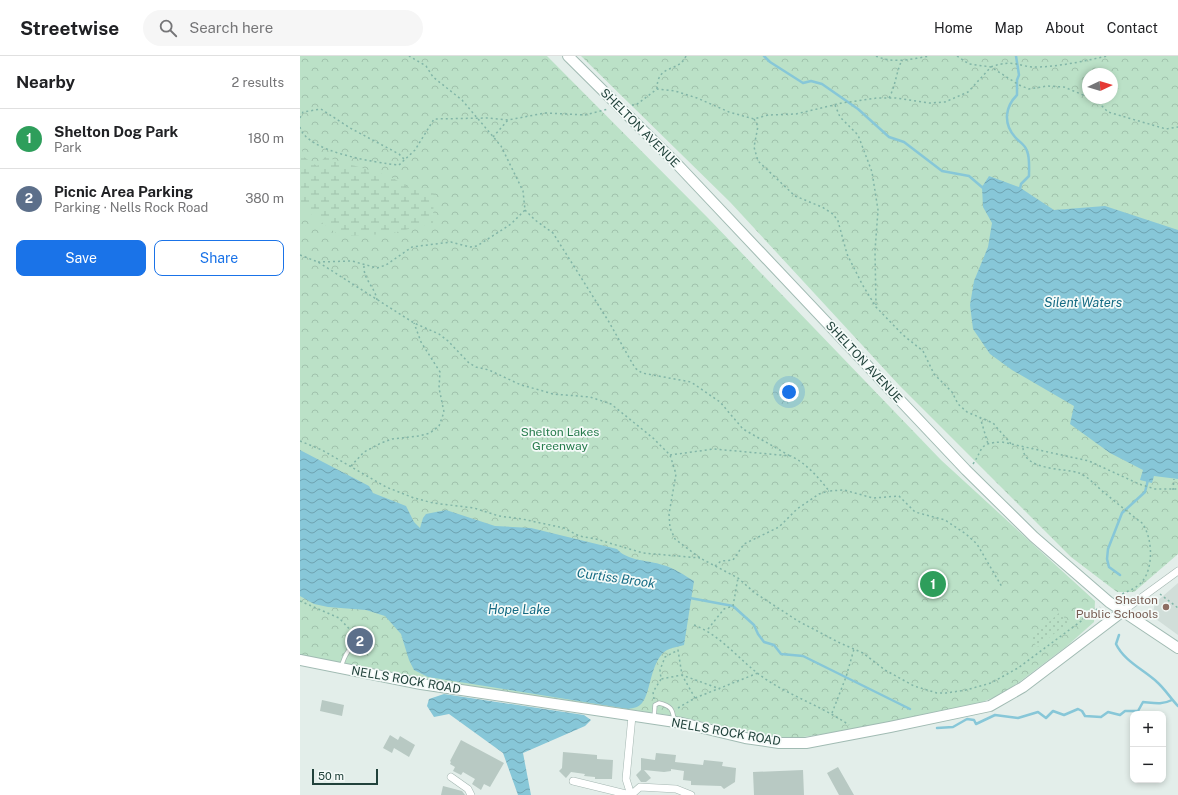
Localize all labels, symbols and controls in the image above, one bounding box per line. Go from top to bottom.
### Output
search box [143,10,423,46]
text: Streetwise [20,17,119,39]
icon: search [157,17,179,39]
text: Search here [189,19,273,36]
text: Home [934,20,973,36]
text: Map [995,20,1023,36]
text: About [1045,20,1085,36]
text: Contact [1107,20,1158,36]
north arrow [1082,68,1118,104]
text: Nearby [16,72,75,92]
text: 2 results [232,75,284,90]
street label: SHELTON AVENUE [598,86,682,170]
text: Shelton Dog Park [54,123,178,140]
text: 1 [26,131,32,146]
text: 180 m [248,131,284,146]
text: Park [54,140,82,155]
text: Picnic Area Parking [54,183,193,200]
text: 2 [25,191,33,206]
text: 380 m [245,191,284,206]
text: Parking · Nells Rock Road [54,200,208,215]
button: Save [16,240,146,276]
button: Share [154,240,284,276]
water label: Silent Waters [1044,295,1122,310]
street label: SHELTON AVENUE [823,318,905,406]
your location [779,382,799,402]
park label: Shelton Lakes Greenway [521,425,599,453]
water label: Curtiss Brook [576,565,656,591]
pin: 1 [920,569,946,599]
place label: Shelton Public Schools [1076,593,1158,621]
water label: Hope Lake [488,602,550,617]
marker: Shelton Public Schools [1161,602,1171,612]
pin: 2 [347,626,373,656]
street label: NELLS ROCK ROAD [350,663,462,697]
map controls [1130,711,1166,783]
button: + [1130,711,1166,747]
street label: NELLS ROCK ROAD [670,715,782,749]
button: − [1130,747,1166,783]
scale bar [312,767,378,786]
text: 50 m [318,770,344,782]

